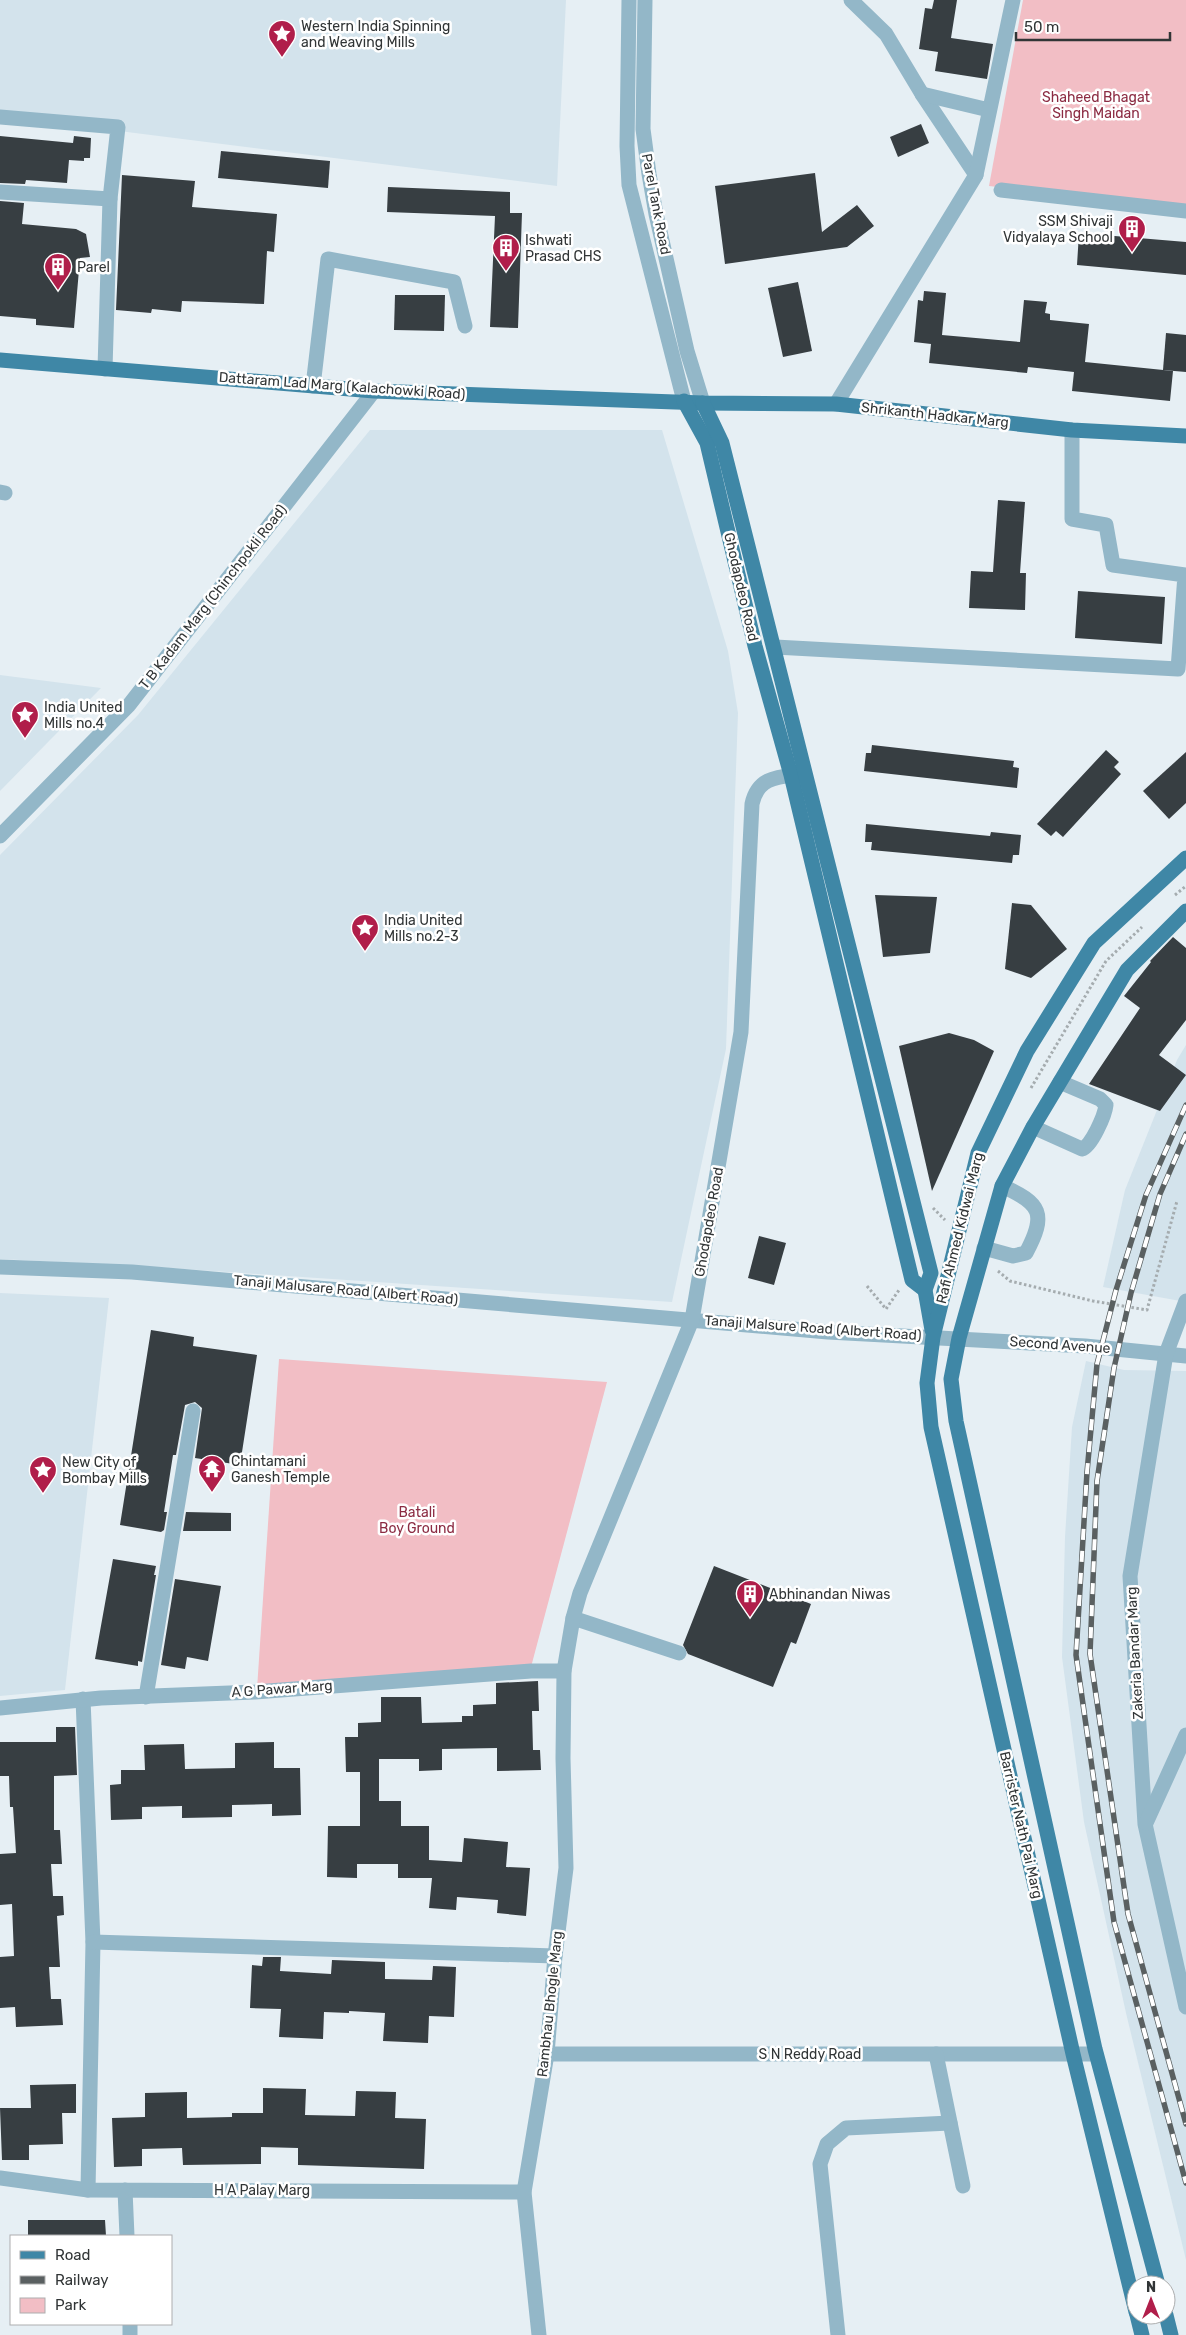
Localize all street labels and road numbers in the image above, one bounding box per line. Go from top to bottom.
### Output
street label: Parel Tank Road [638,152,674,256]
street label: Dattaram Lad Marg (Kalachowki Road) [218,369,466,403]
street label: Shrikanth Hadkar Marg [860,399,1010,431]
street label: T B Kadam Marg (Chinchpokli Road) [136,501,290,693]
street label: Ghodapdeo Road [720,531,762,643]
street label: Rafi Ahmed Kidwai Marg [933,1150,987,1306]
street label: Ghodapdeo Road [691,1166,727,1278]
street label: Tanaji Malusare Road (Albert Road) [233,1272,459,1308]
street label: Tanaji Malsure Road (Albert Road) [704,1312,922,1344]
street label: Second Avenue [1009,1333,1111,1357]
street label: Zakeria Bandar Marg [1123,1586,1147,1720]
street label: A G Pawar Marg [231,1677,333,1701]
street label: Barrister Nath Pai Marg [996,1750,1046,1900]
street label: Rambhau Bhogle Marg [534,1930,566,2078]
street label: S N Reddy Road [759,2046,861,2063]
street label: H A Palay Marg [214,2182,310,2199]

